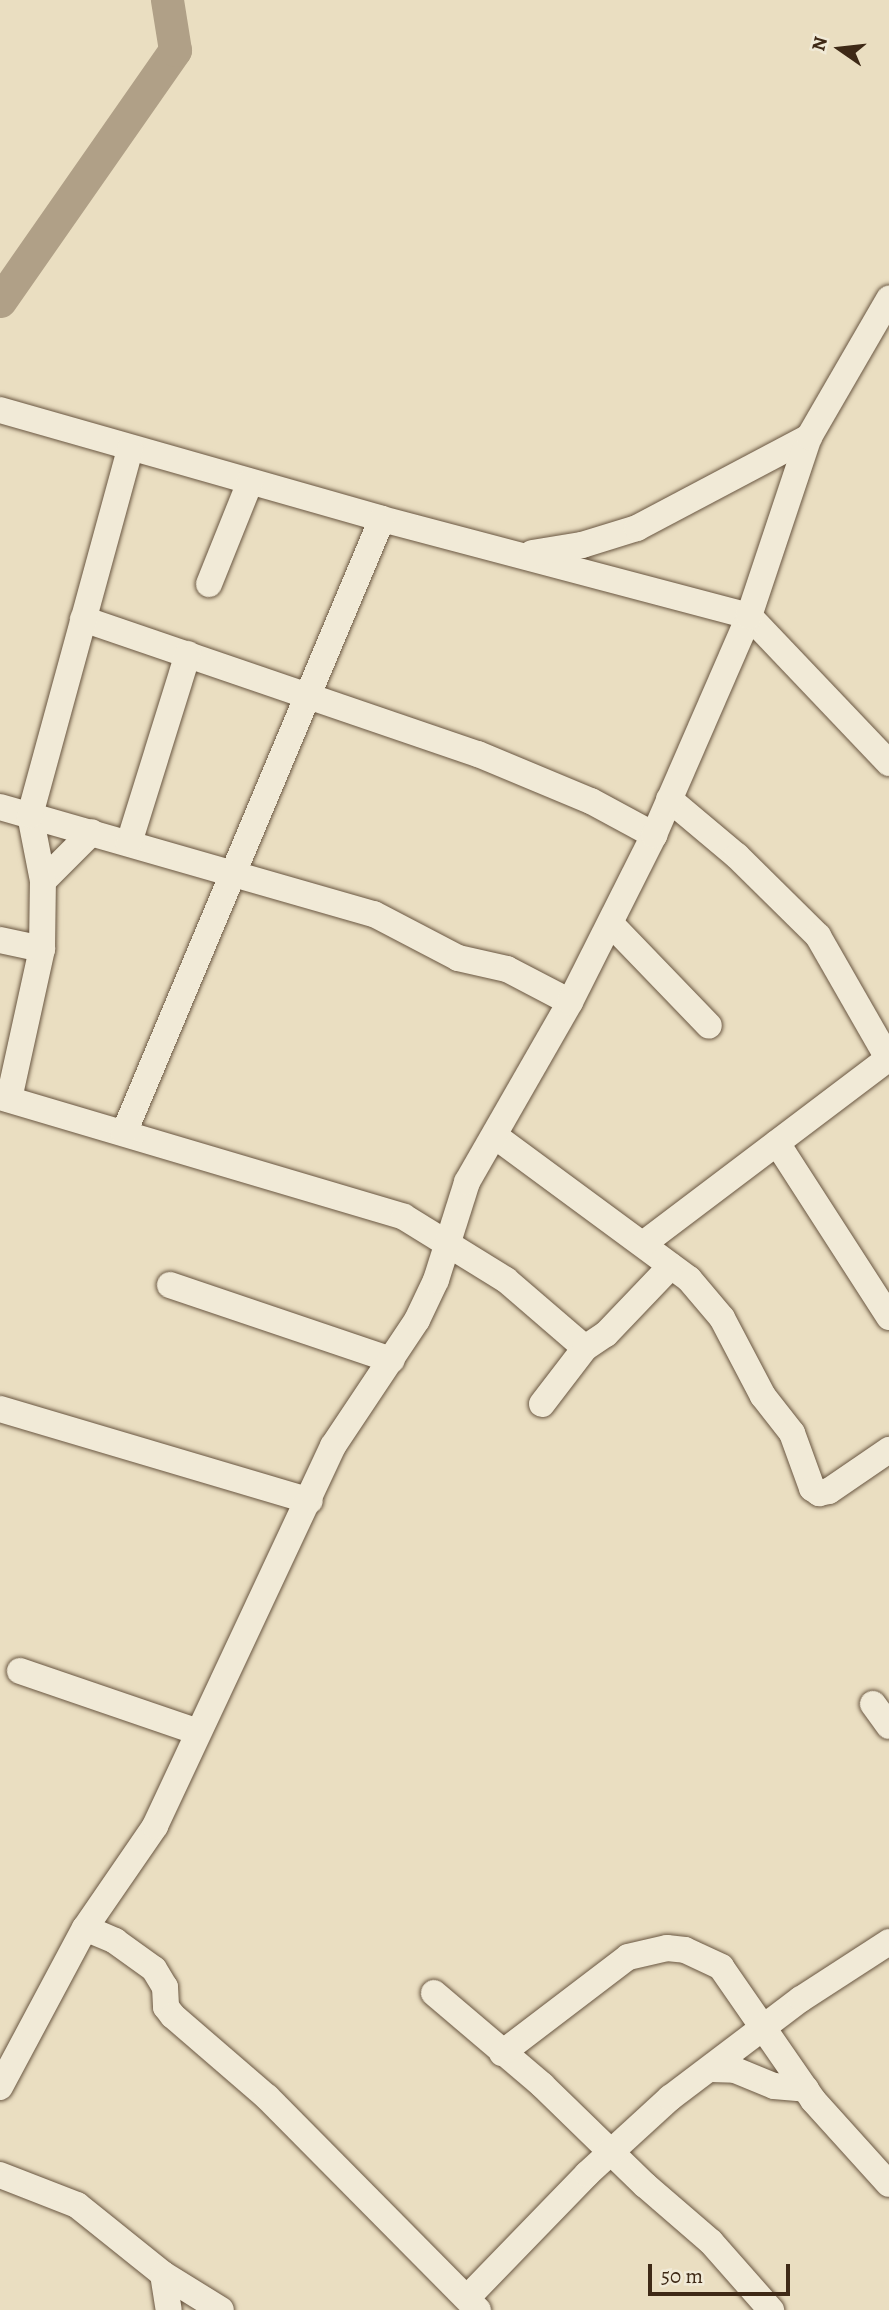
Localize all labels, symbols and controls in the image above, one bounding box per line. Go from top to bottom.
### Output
north arrow [805,14,875,84]
text: N [805,34,834,54]
scale bar [651,2250,793,2294]
text: 50 m [661,2262,703,2290]

